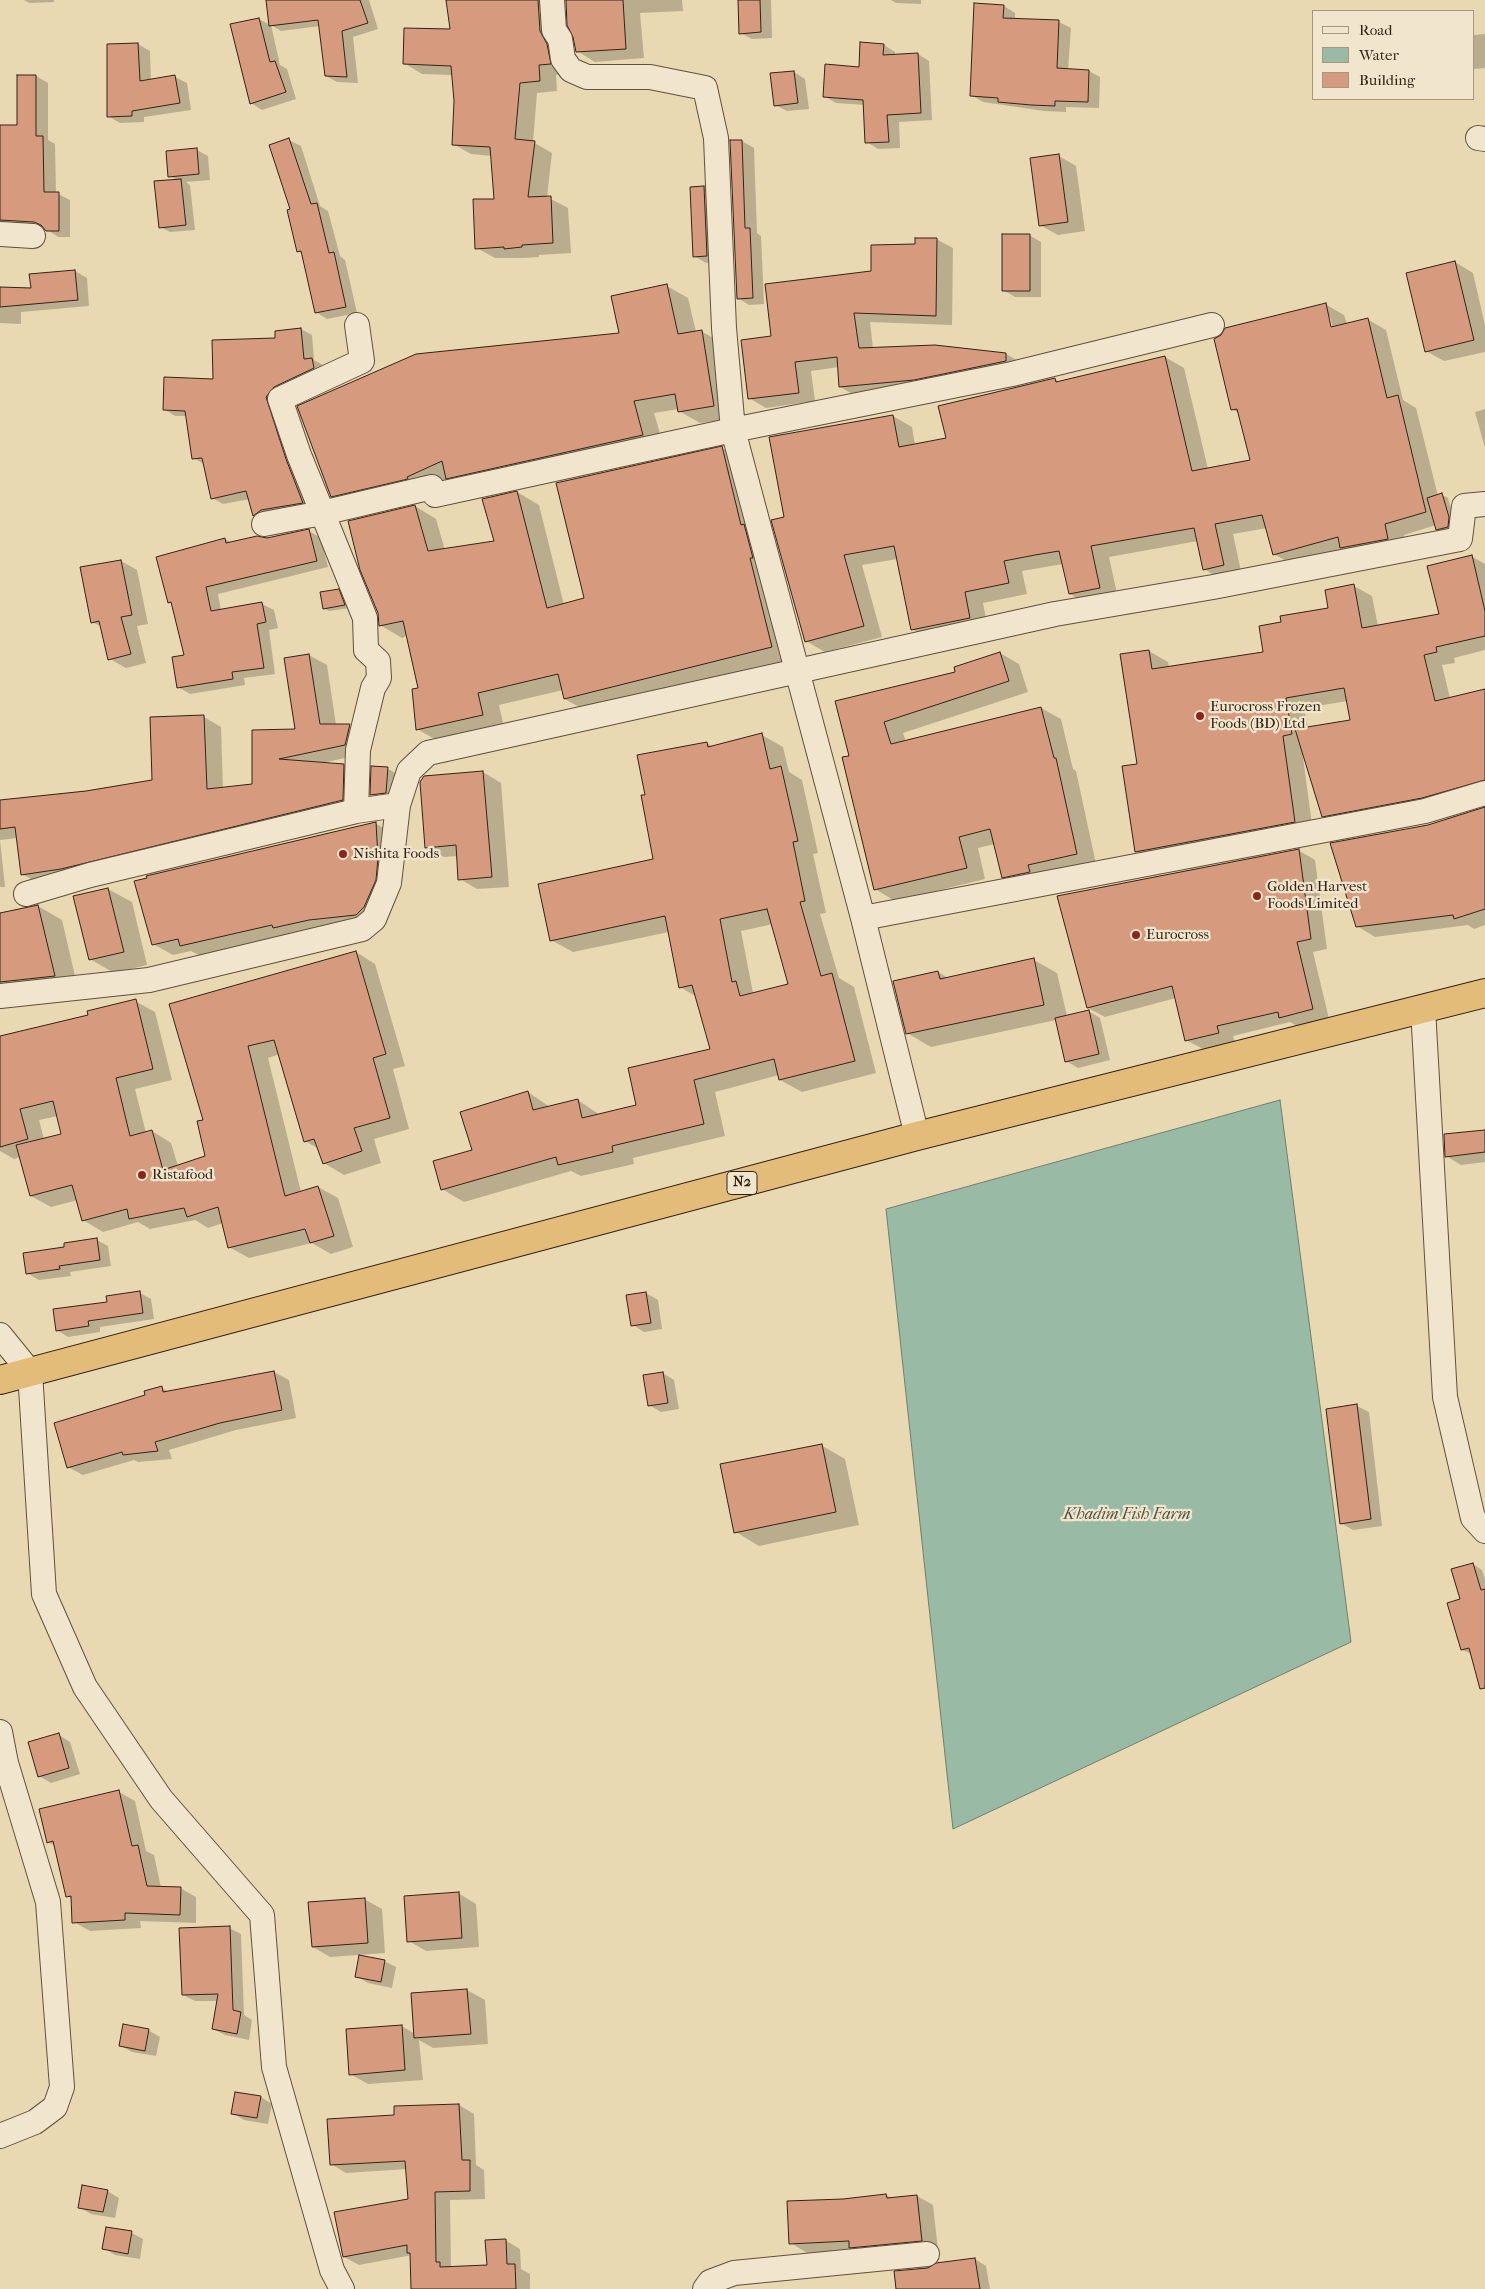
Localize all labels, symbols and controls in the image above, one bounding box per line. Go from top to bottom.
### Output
legend [1312,10,1475,100]
text: Road [1359,21,1392,39]
text: Water [1359,46,1399,64]
text: Building [1359,71,1415,89]
place label: Eurocross Frozen Foods (BD) Ltd [1210,698,1321,733]
marker: Eurocross Frozen Foods (BD) Ltd [1194,710,1206,722]
place label: Nishita Foods [353,845,439,863]
marker: Nishita Foods [337,848,349,860]
place label: Golden Harvest Foods Limited [1267,878,1367,913]
marker: Golden Harvest Foods Limited [1251,890,1263,902]
place label: Eurocross [1146,926,1209,944]
marker: Eurocross [1130,929,1142,941]
place label: Ristafood [152,1166,213,1184]
marker: Ristafood [136,1169,148,1181]
road number: N2 [727,1172,757,1194]
water label: Khadim Fish Farm [1064,1505,1190,1525]

